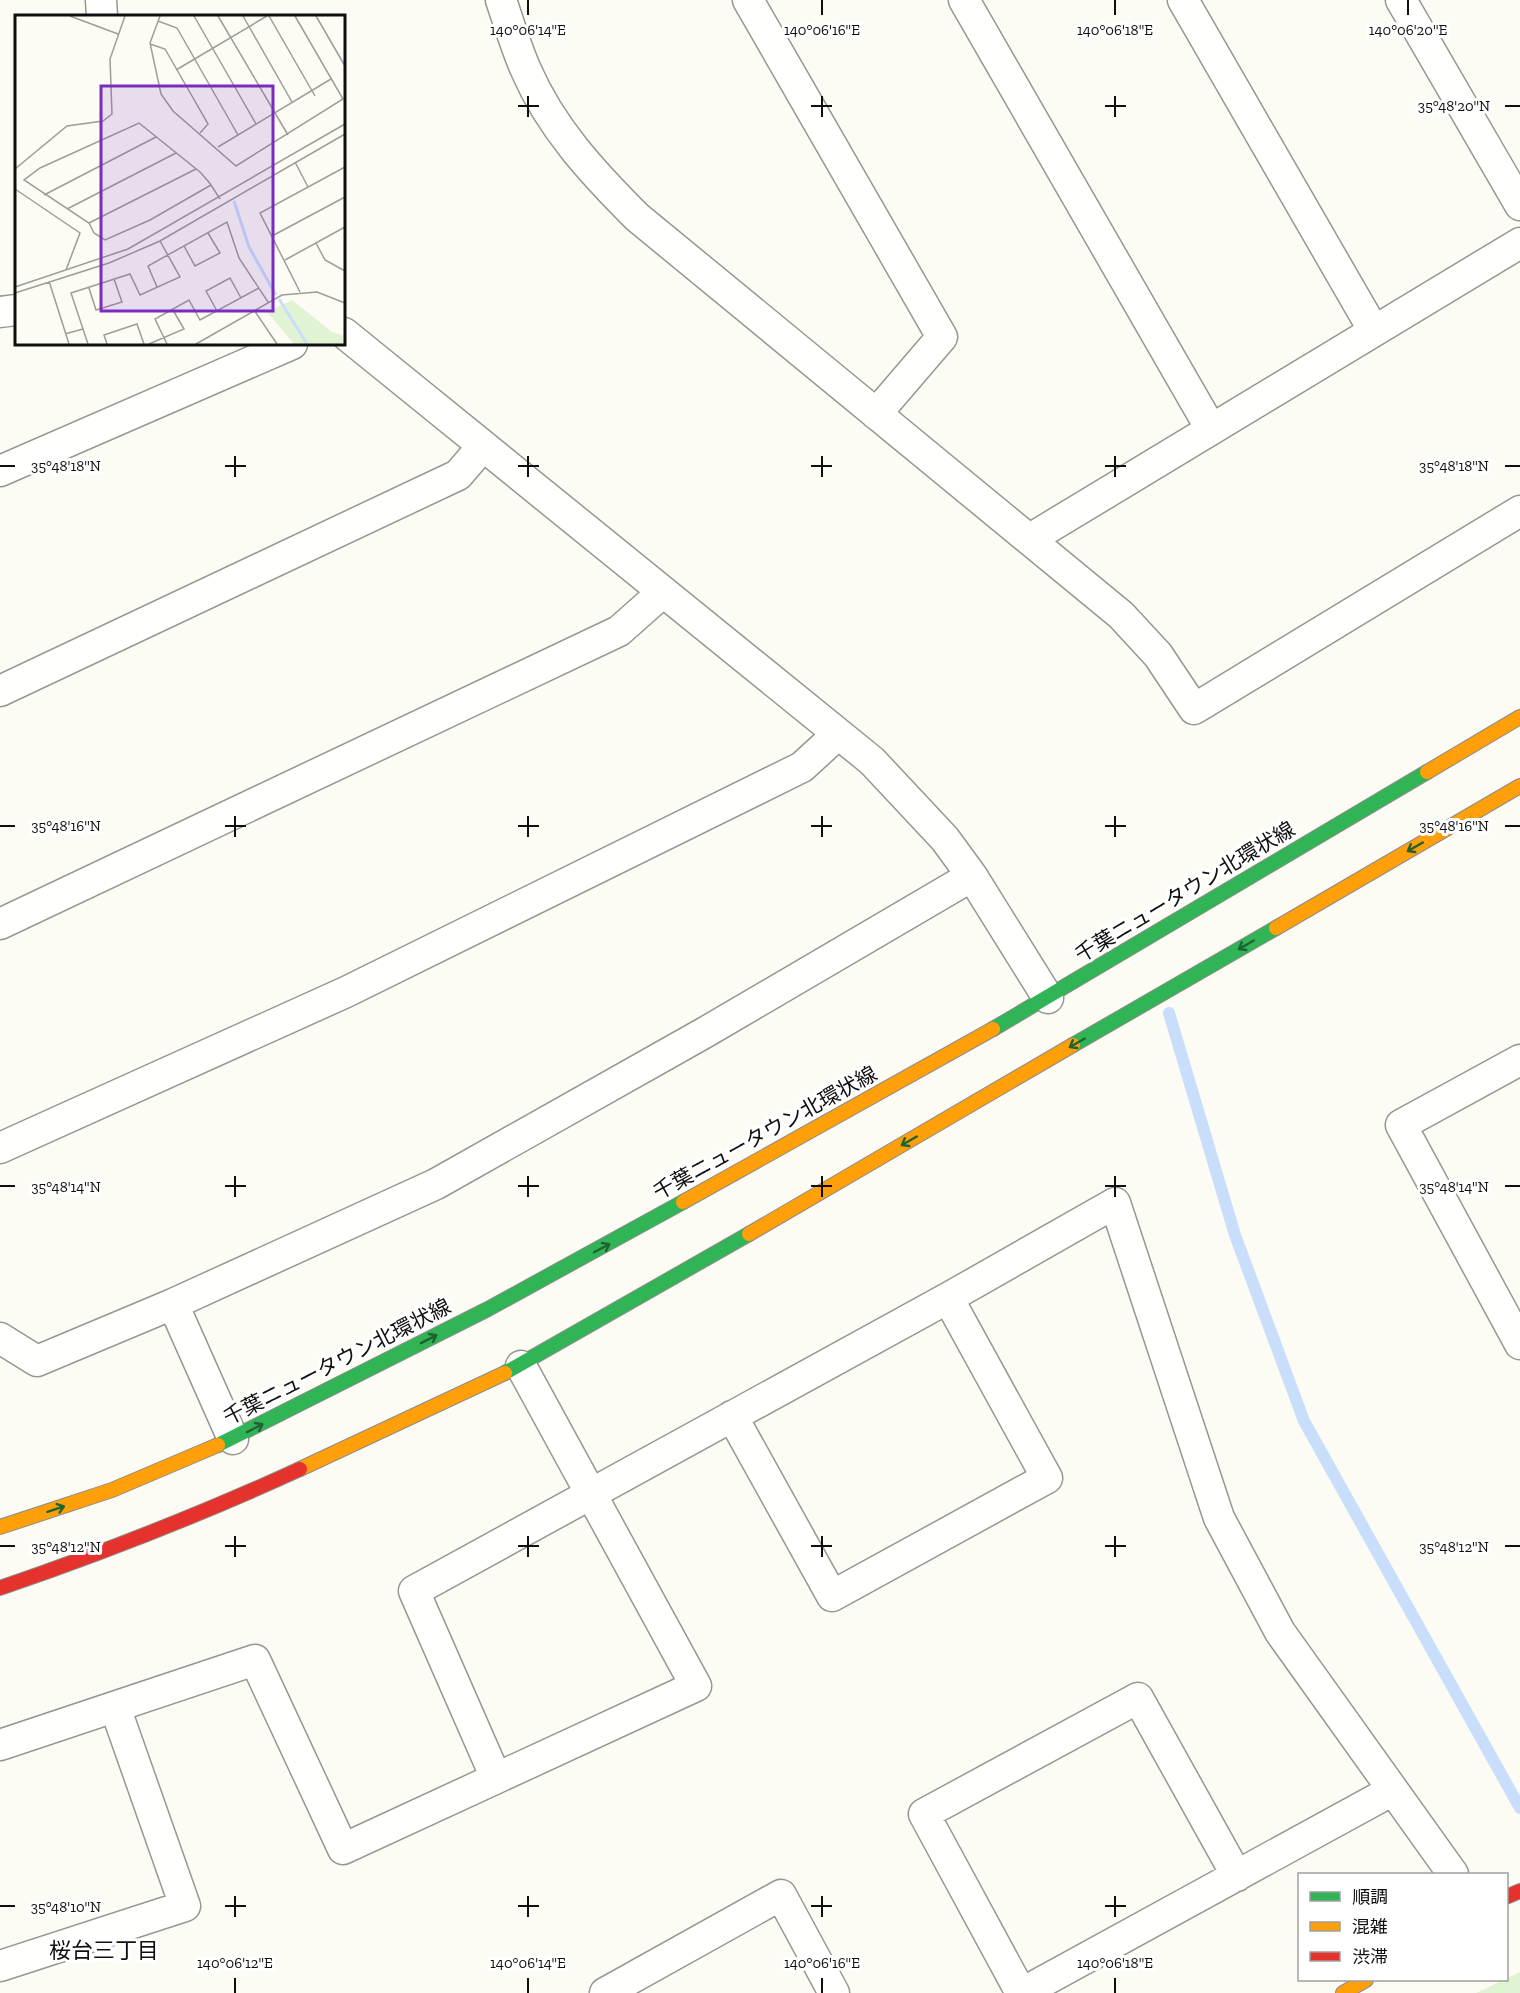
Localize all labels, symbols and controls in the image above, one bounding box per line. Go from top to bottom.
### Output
inset map [15,15,345,345]
text: 140°06'14"E [490,21,566,39]
text: 140°06'16"E [784,21,860,39]
text: 140°06'18"E [1077,21,1153,39]
text: 140°06'20"E [1369,21,1448,39]
text: 35°48'20"N [1418,97,1490,115]
text: 35°48'18"N [31,457,101,475]
text: 35°48'18"N [1419,457,1489,475]
street label: 千葉ニュータウン北環状線 [1070,816,1299,967]
text: 35°48'16"N [31,817,101,835]
text: 35°48'16"N [1419,817,1489,835]
one-way arrow [1407,842,1424,854]
one-way arrow [1238,939,1255,951]
one-way arrow [1069,1037,1086,1049]
street label: 千葉ニュータウン北環状線 [648,1061,881,1205]
one-way arrow [901,1135,918,1147]
text: 35°48'14"N [31,1178,101,1196]
text: 35°48'14"N [1419,1178,1489,1196]
one-way arrow [592,1242,610,1253]
street label: 千葉ニュータウン北環状線 [219,1293,455,1430]
one-way arrow [420,1333,438,1344]
one-way arrow [246,1421,264,1433]
one-way arrow [46,1503,65,1514]
text: 35°48'12"N [31,1538,101,1556]
text: 35°48'12"N [1419,1538,1489,1556]
legend [1298,1873,1508,1981]
text: 順調 [1352,1886,1388,1908]
text: 35°48'10"N [31,1898,101,1916]
text: 混雑 [1352,1916,1388,1938]
district label: 桜台三丁目 [49,1937,159,1964]
text: 渋滞 [1352,1946,1388,1968]
text: 140°06'12"E [197,1954,273,1972]
text: 140°06'14"E [490,1954,566,1972]
text: 140°06'16"E [784,1954,860,1972]
text: 140°06'18"E [1077,1954,1153,1972]

